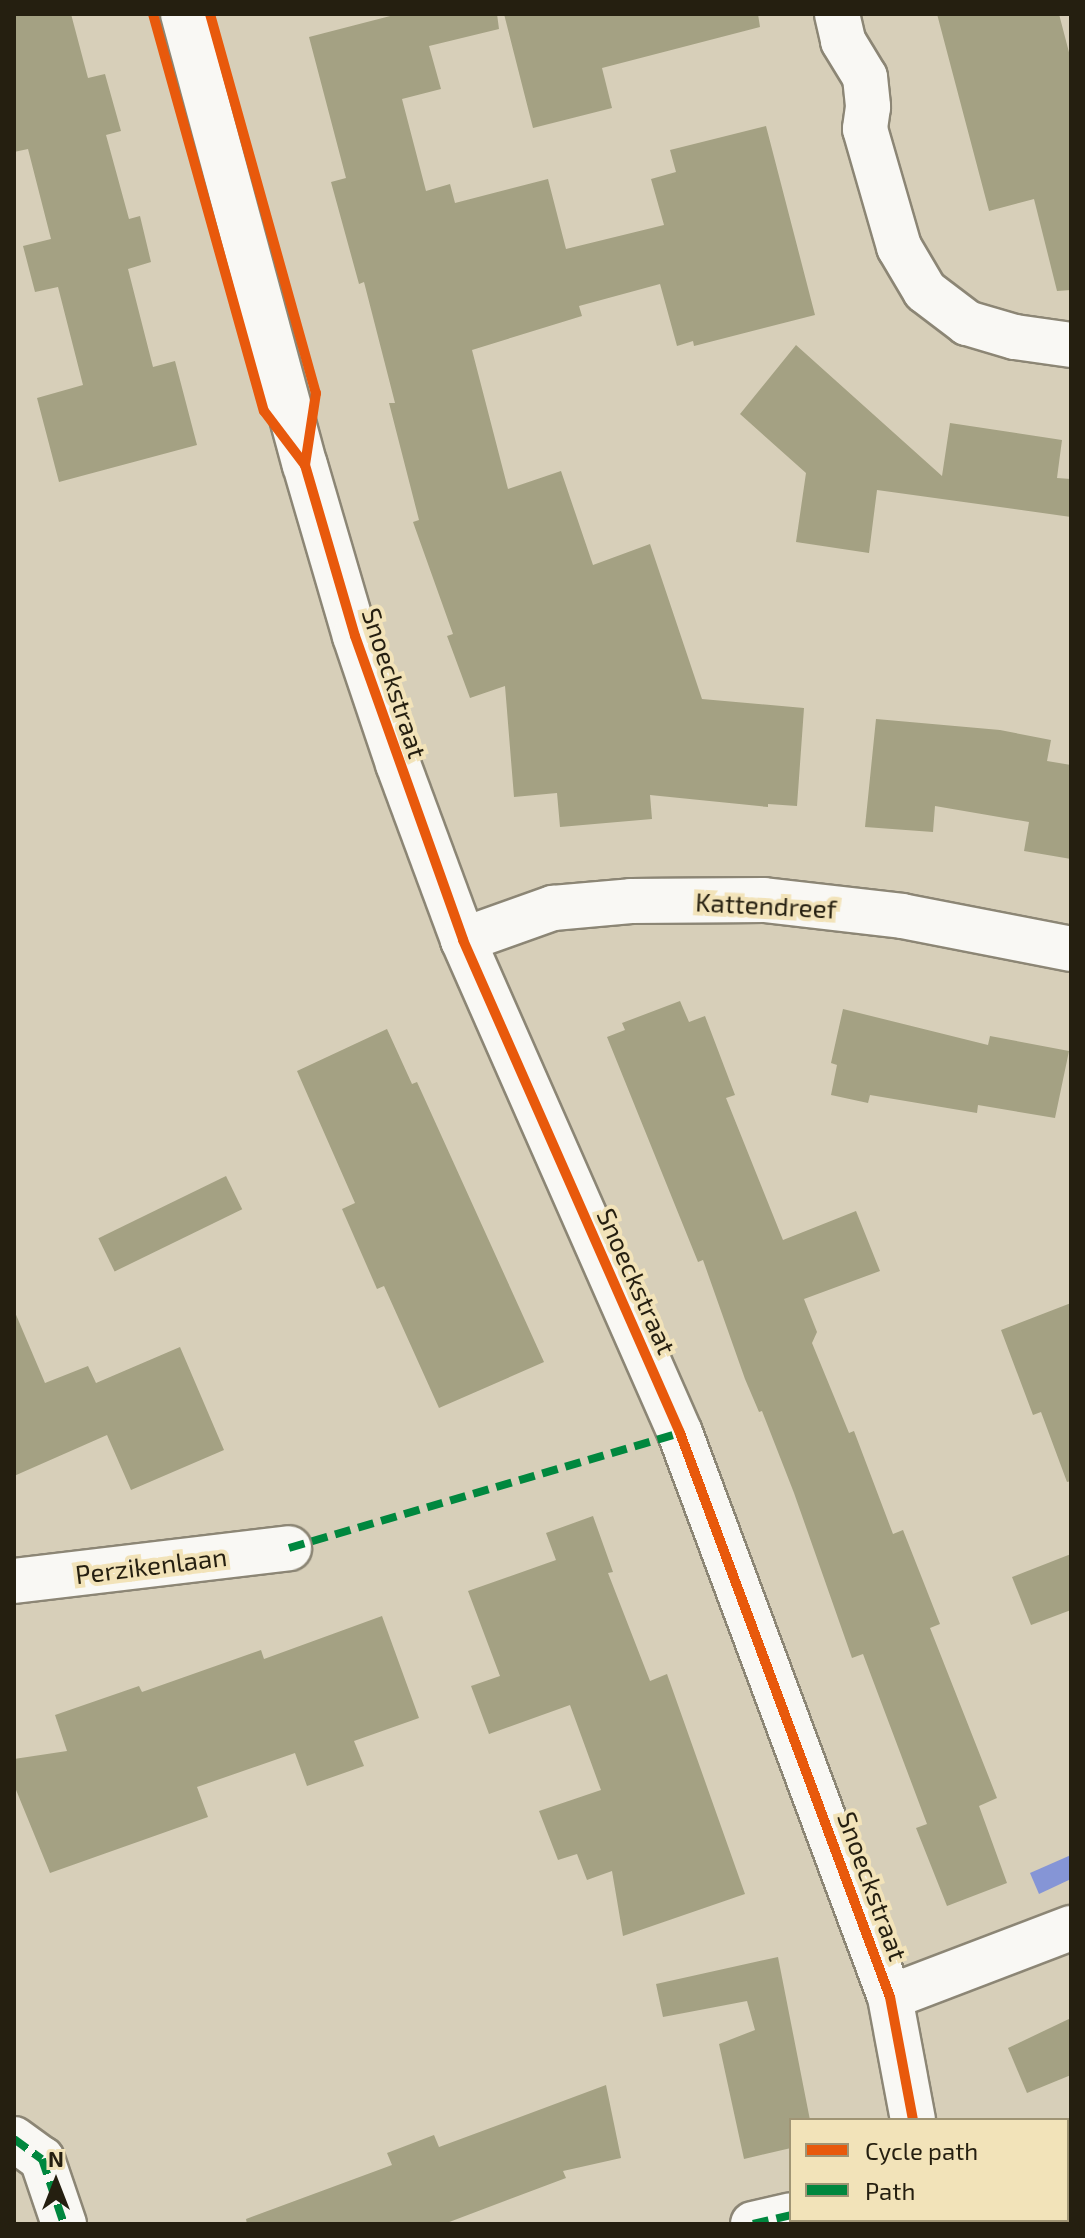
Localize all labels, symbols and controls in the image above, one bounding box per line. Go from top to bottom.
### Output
street label: Snoeckstraat [356,604,434,762]
street label: Kattendreef [695,886,837,924]
street label: Snoeckstraat [591,1203,683,1359]
street label: Perzikenlaan [73,1540,229,1590]
street label: Snoeckstraat [832,1807,914,1965]
legend [789,2118,1069,2222]
text: Cycle path [865,2136,978,2165]
north arrow [16,2142,96,2222]
text: N [48,2145,64,2171]
text: Path [865,2176,915,2205]

